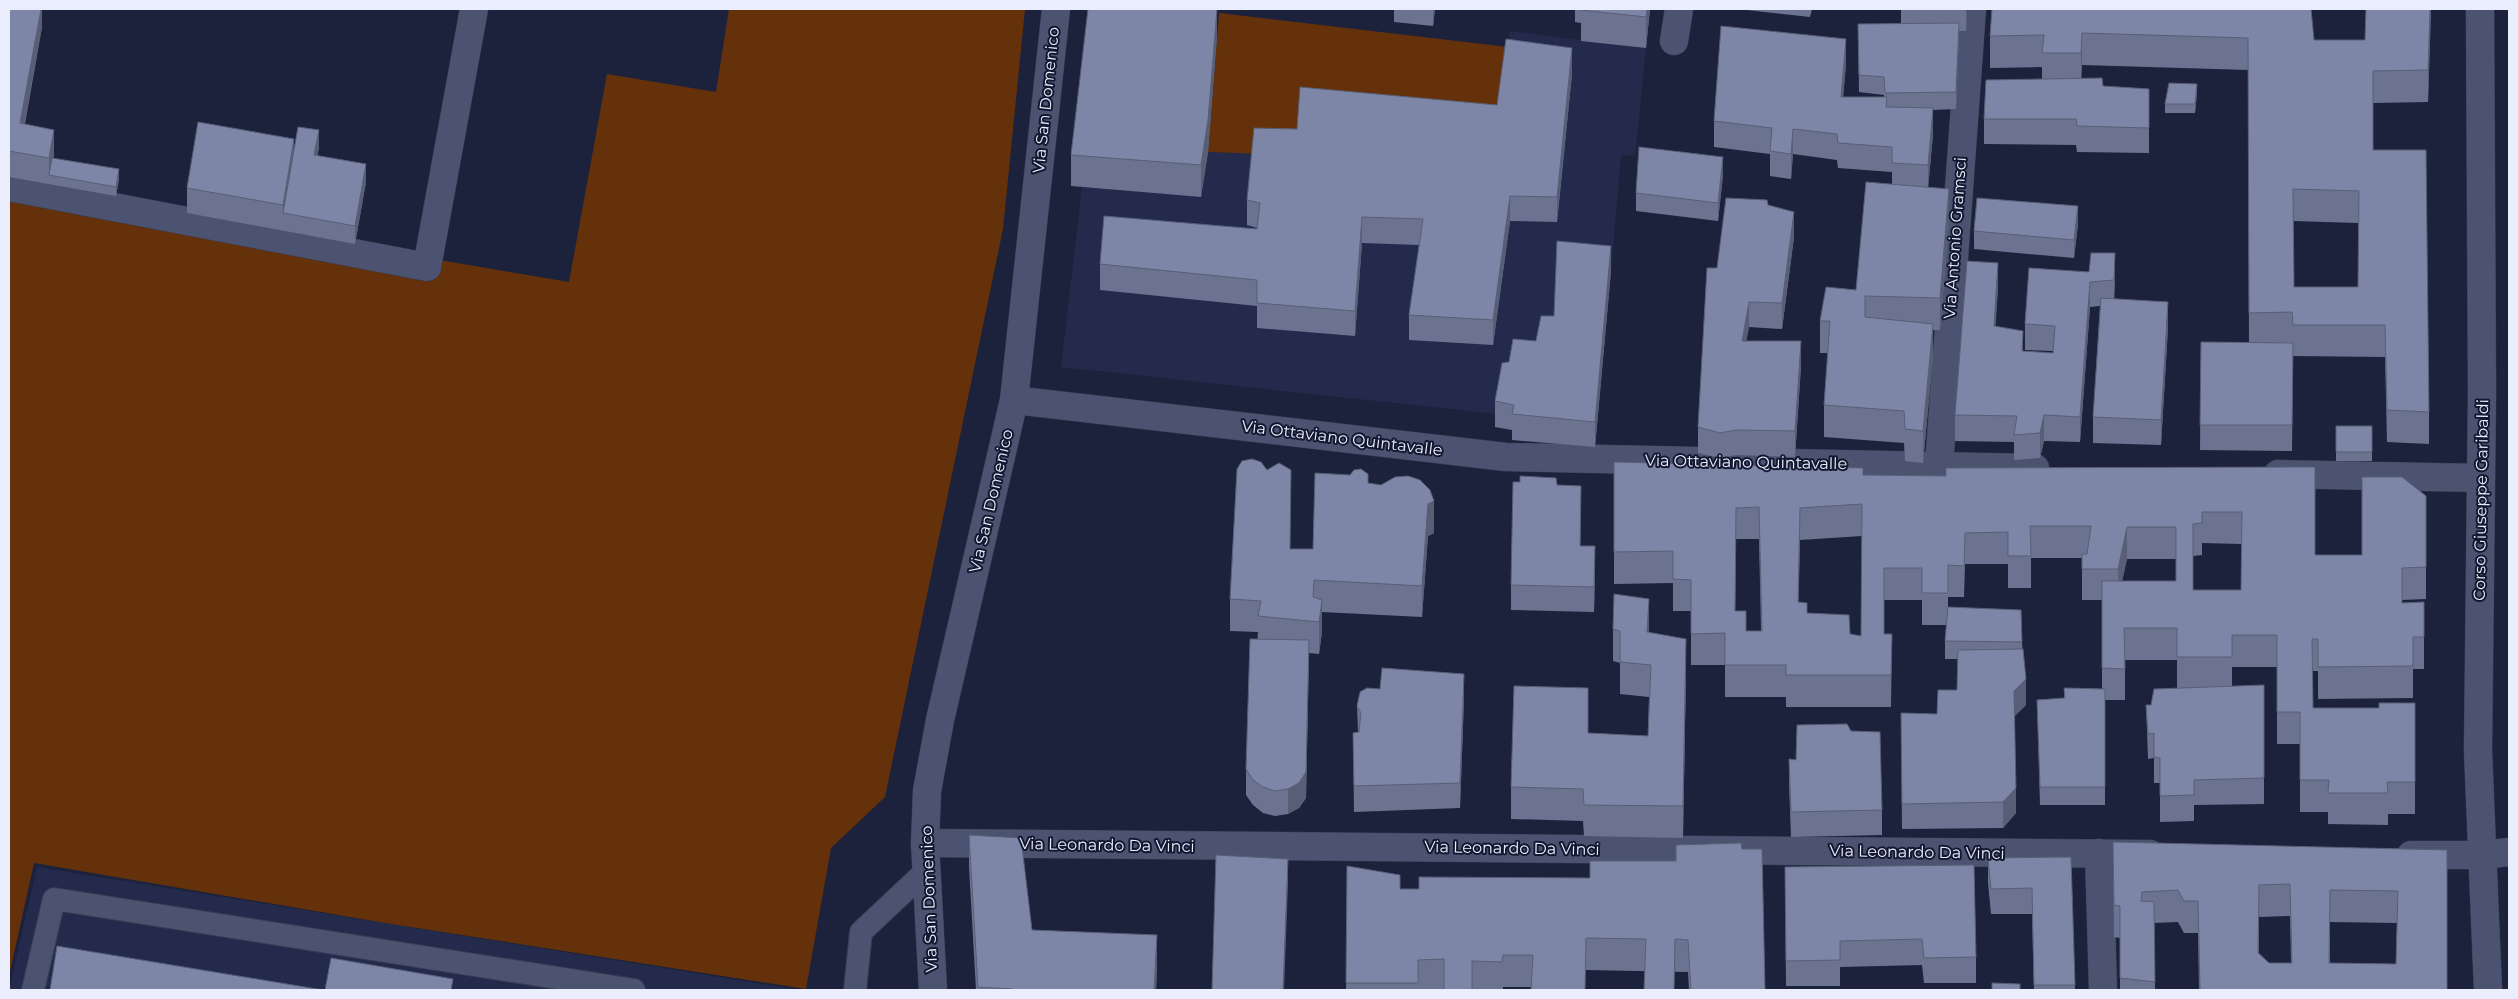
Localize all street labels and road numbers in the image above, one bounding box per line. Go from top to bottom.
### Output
street label: Via San Domenico [1029,26,1063,174]
street label: Via Antonio Gramsci [1940,156,1970,320]
street label: Corso Giuseppe Garibaldi [2470,399,2492,601]
street label: Via Ottaviano Quintavalle [1240,416,1444,460]
street label: Via San Domenico [965,427,1017,575]
street label: Via Ottaviano Quintavalle [1645,451,1847,473]
street label: Via San Domenico [917,825,941,973]
street label: Via Leonardo Da Vinci [1019,834,1195,856]
street label: Via Leonardo Da Vinci [1424,837,1600,859]
street label: Via Leonardo Da Vinci [1829,841,2005,863]

